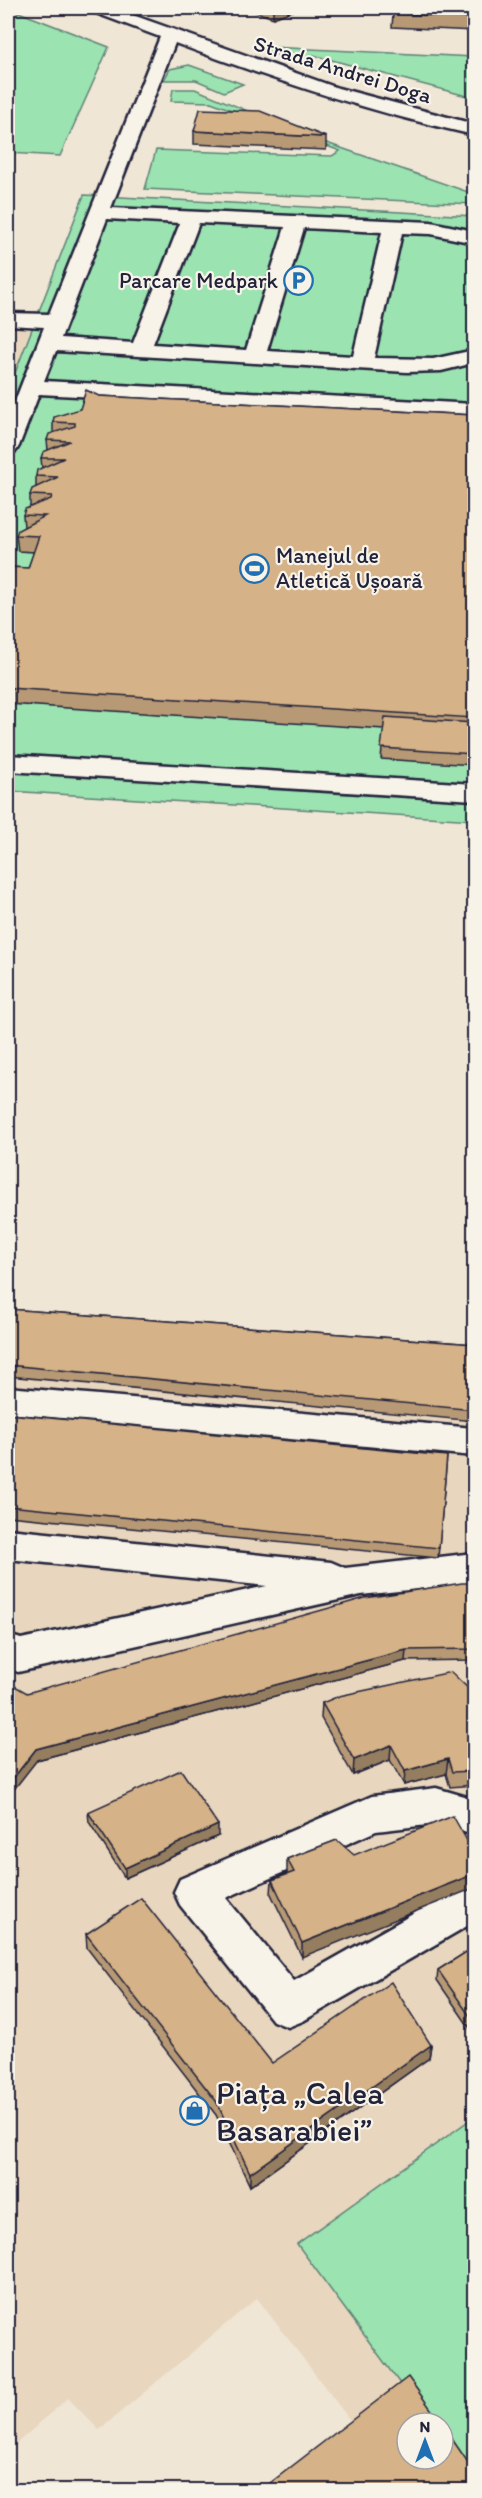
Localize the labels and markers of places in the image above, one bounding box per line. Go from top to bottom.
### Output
parking icon: Parcare Medpark [283,264,315,296]
place label: Parcare Medpark [119,267,279,294]
place label: Manejul de Atletică Ușoară [276,542,423,594]
sports icon: Manejul de Atletică Ușoară [239,552,271,584]
place label: Piața „Calea Basarabiei” [216,2074,384,2149]
shop icon: Piața „Calea Basarabiei” [179,2095,211,2127]

